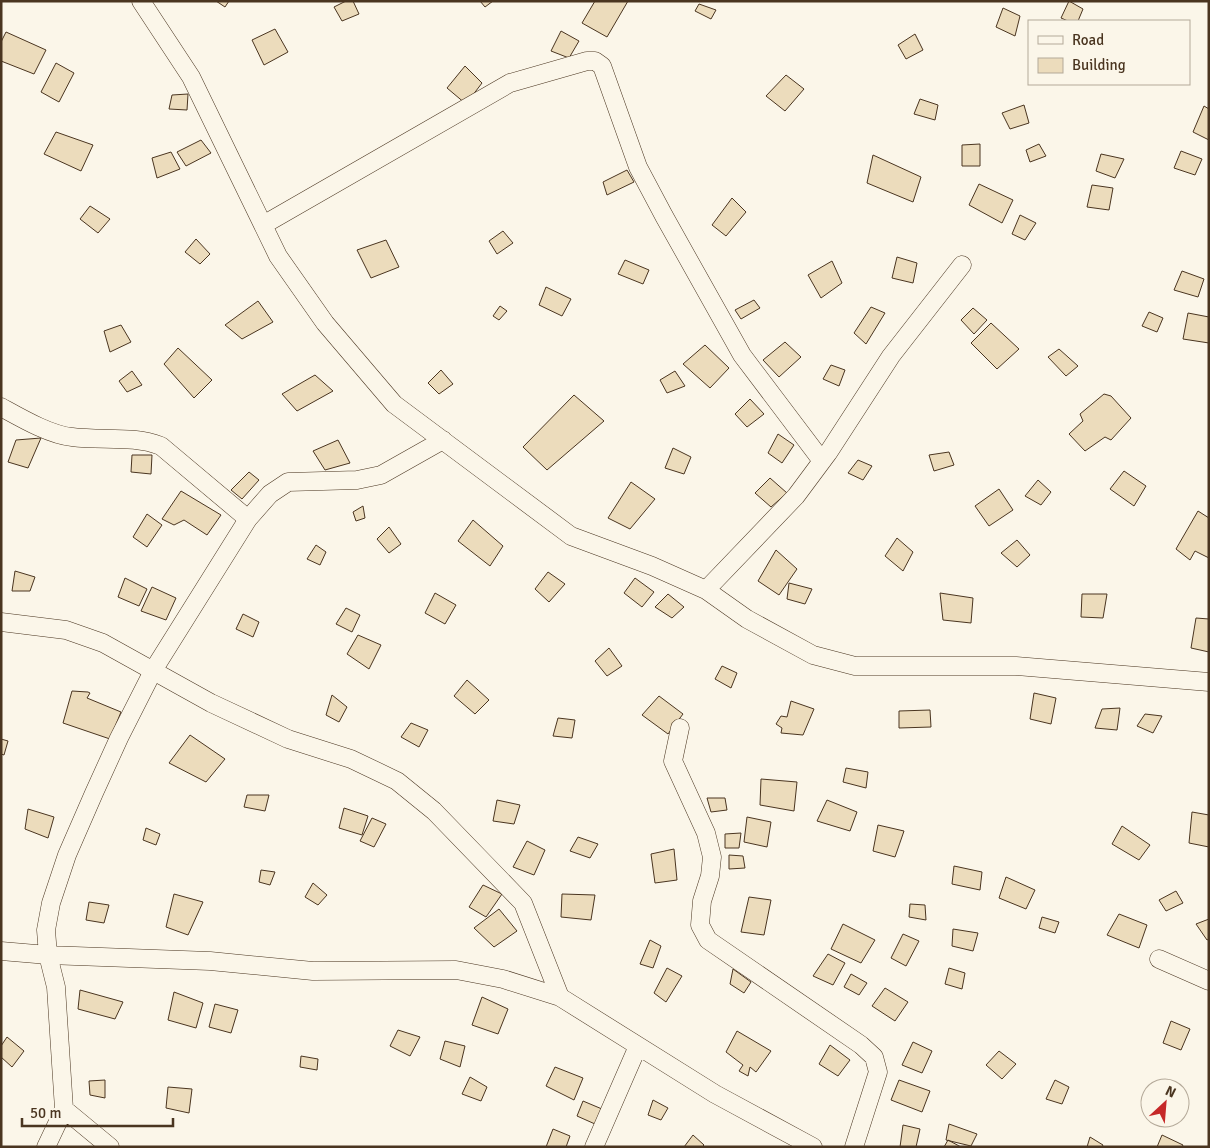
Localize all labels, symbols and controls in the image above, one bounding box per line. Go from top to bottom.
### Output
legend [1028,20,1190,85]
text: Road [1072,31,1104,49]
text: Building [1072,56,1126,74]
north arrow [1140,1078,1190,1128]
text: N [1162,1082,1179,1102]
scale bar [22,1096,174,1128]
text: 50 m [30,1104,61,1122]

